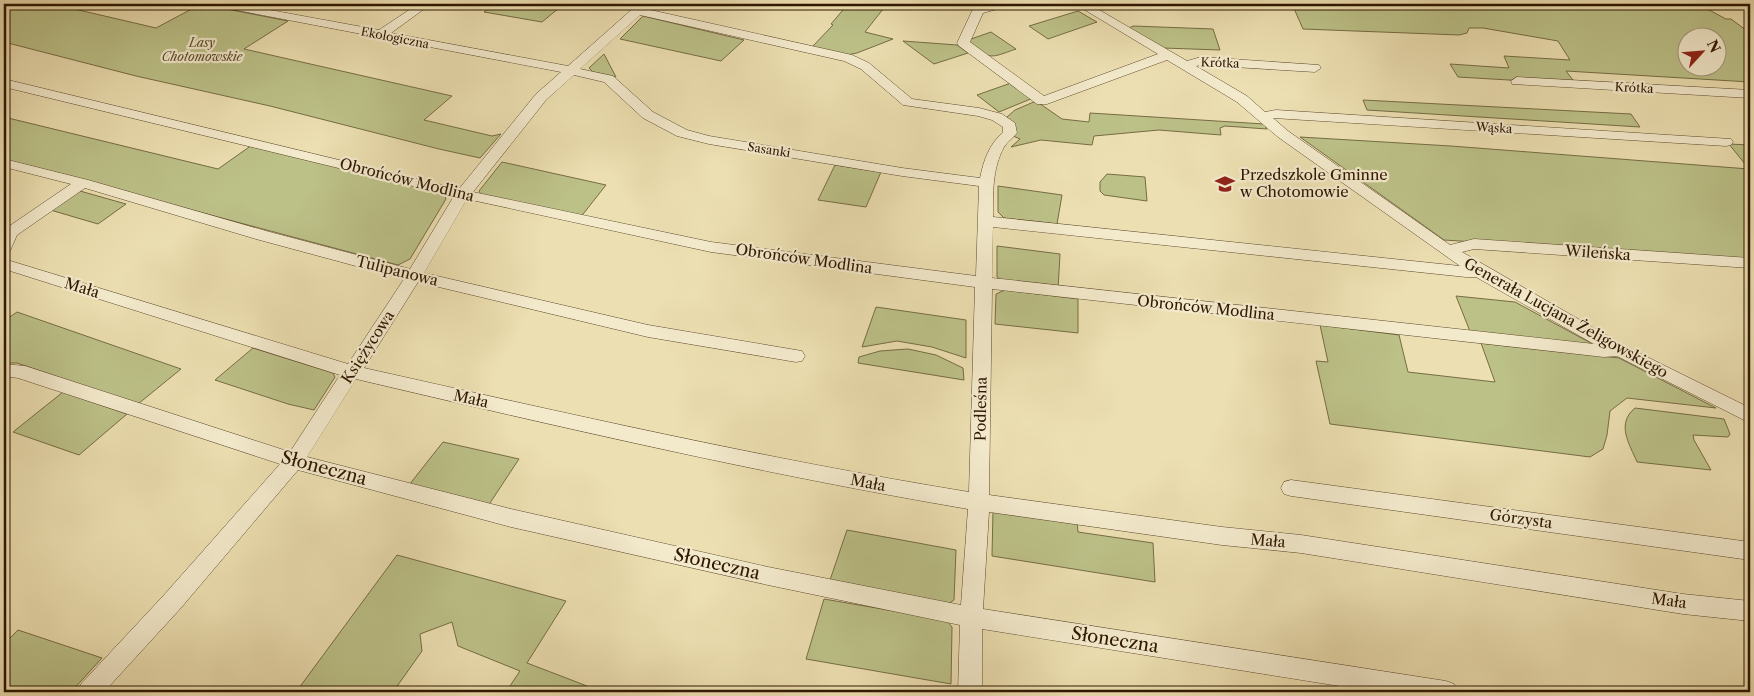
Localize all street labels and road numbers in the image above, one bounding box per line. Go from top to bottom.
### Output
street label: Ekologiczna [360,24,431,52]
street label: Krótka [1200,54,1240,71]
street label: Krótka [1614,79,1654,96]
street label: Wąska [1474,119,1514,136]
street label: Sasanki [747,139,792,160]
street label: Obrońców Modlina [338,154,476,205]
street label: Obrońców Modlina [734,239,874,278]
street label: Wileńska [1564,241,1632,264]
street label: Tulipanowa [354,251,440,290]
street label: Generała Lucjana Żeligowskiego [1461,253,1672,382]
street label: Mała [62,273,102,302]
street label: Obrońców Modlina [1136,291,1276,324]
street label: Księżycowa [337,307,398,387]
street label: Podleśna [970,376,991,441]
street label: Mała [452,385,491,412]
street label: Słoneczna [279,446,370,490]
street label: Mała [849,470,887,495]
street label: Górzysta [1489,505,1554,532]
street label: Mała [1250,529,1287,552]
street label: Słoneczna [672,543,763,585]
street label: Mała [1650,589,1688,612]
street label: Słoneczna [1070,622,1161,658]

